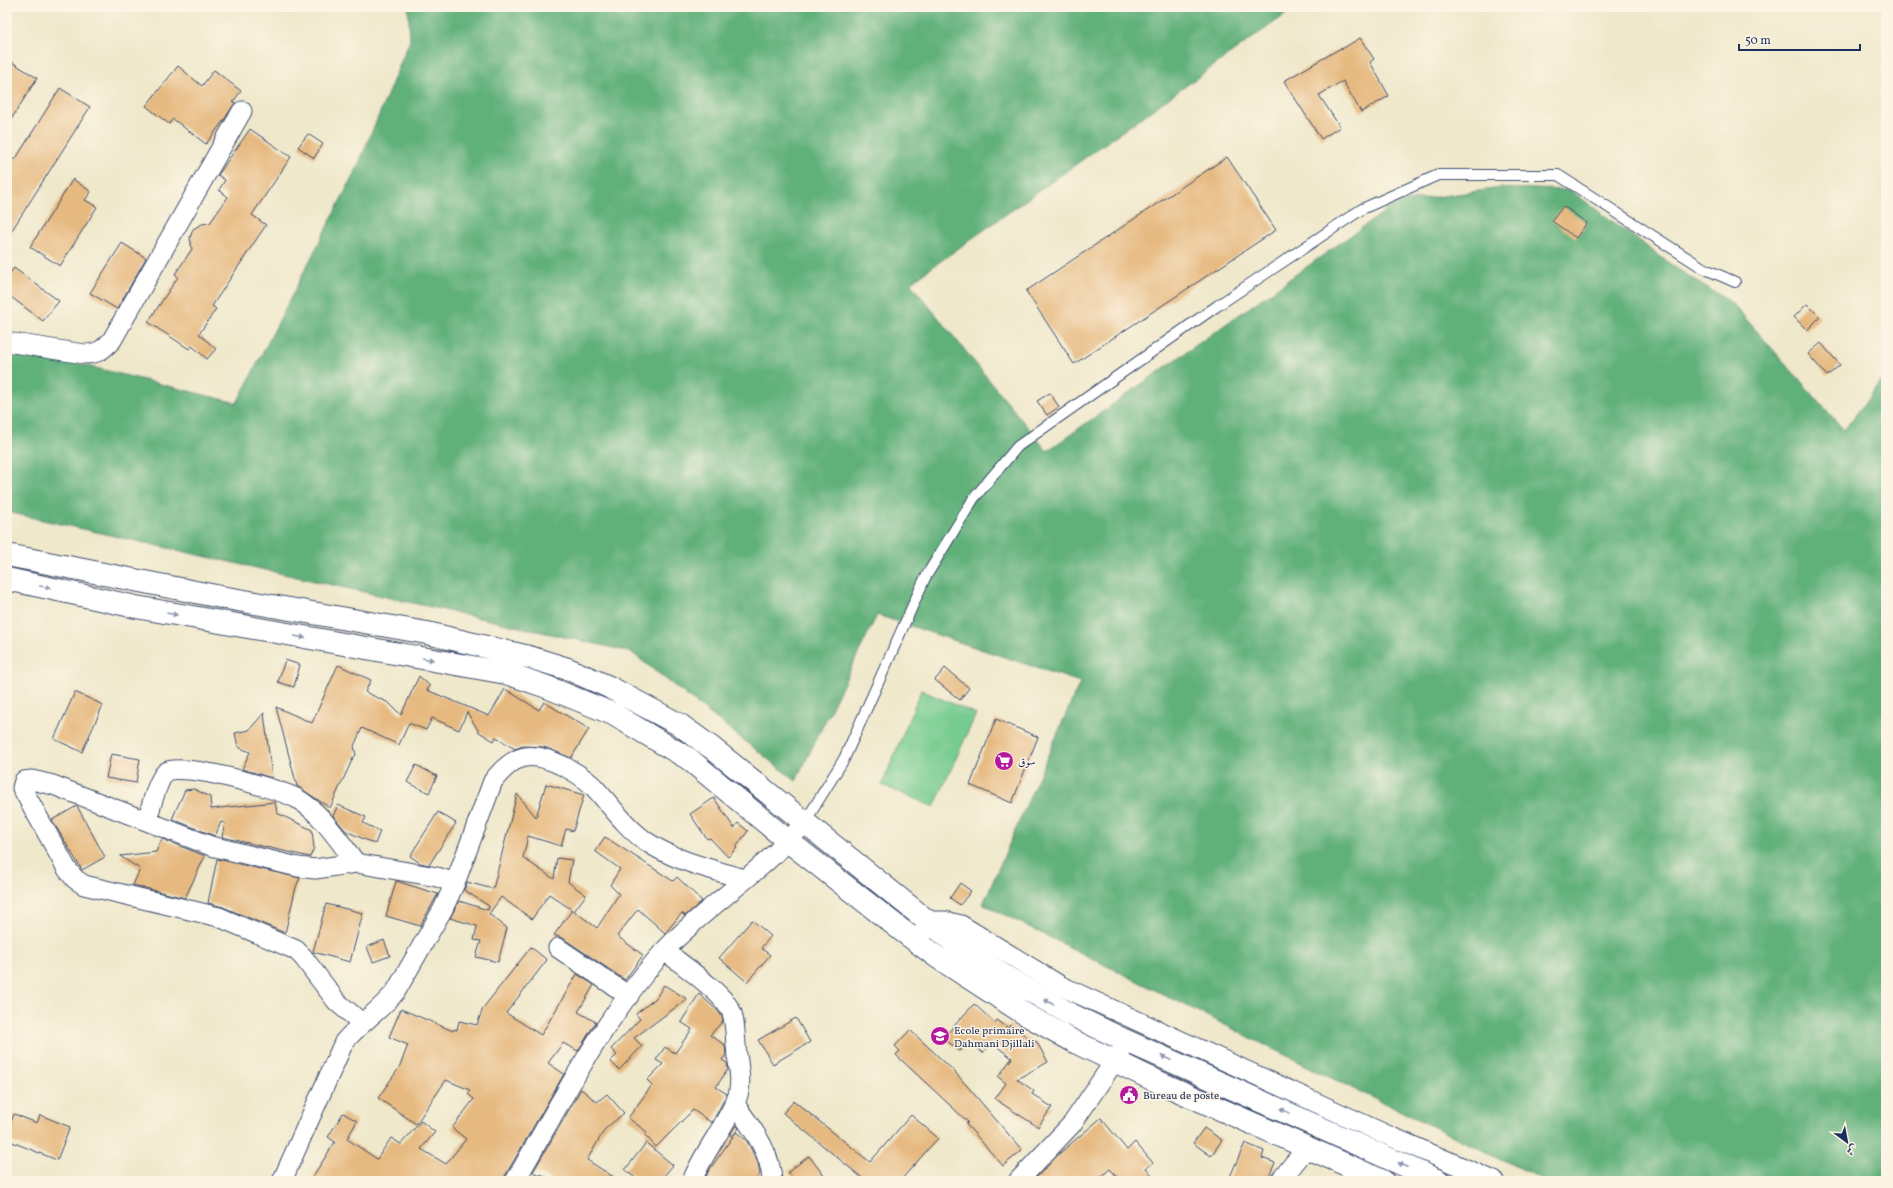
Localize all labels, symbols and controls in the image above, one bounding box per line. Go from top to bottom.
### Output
scale bar [1739,26,1860,52]
text: 50 m [1745,33,1771,49]
one-way arrow [39,585,51,591]
one-way arrow [166,611,178,617]
one-way arrow [294,634,306,640]
one-way arrow [422,657,434,663]
supermarket icon: سوق [993,750,1015,772]
place label: سوق [1018,755,1036,770]
one-way arrow [1043,998,1055,1005]
place label: Ecole primaire Dahmani Djillali [954,1024,1034,1052]
school or university icon: Ecole primaire Dahmani Djillali [929,1025,951,1047]
one-way arrow [1160,1055,1172,1061]
public building icon: Bureau de poste [1118,1084,1140,1106]
place label: Bureau de poste [1143,1089,1219,1104]
one-way arrow [1279,1108,1290,1114]
north arrow [1827,1122,1867,1162]
text: ش [1843,1140,1860,1159]
one-way arrow [1397,1162,1409,1168]

